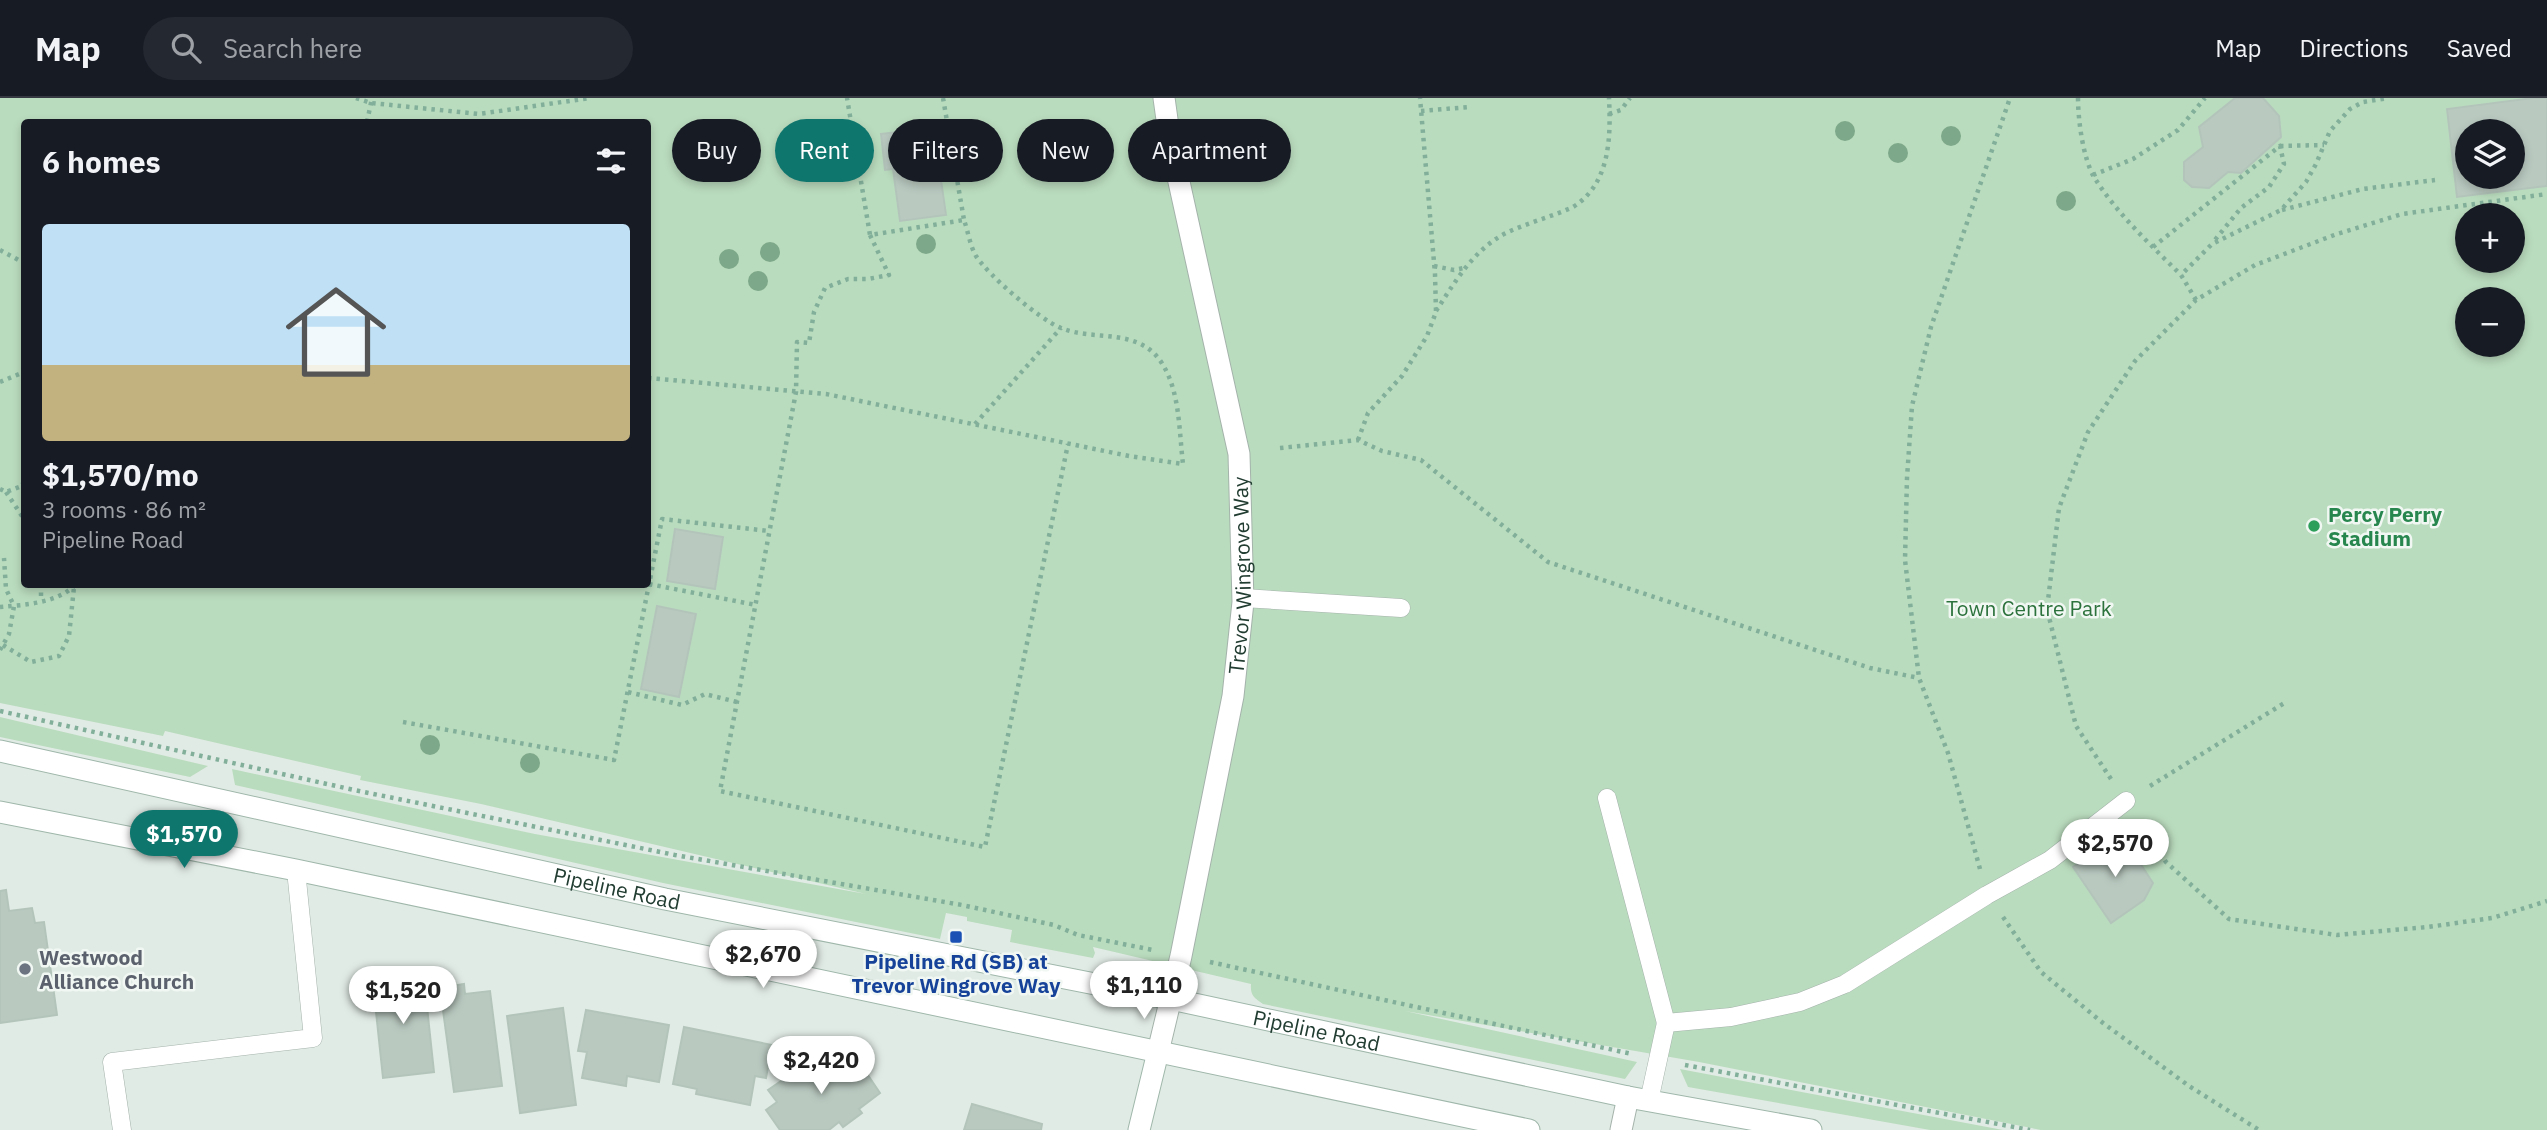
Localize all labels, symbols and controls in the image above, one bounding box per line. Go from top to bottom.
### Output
search box [143,17,633,80]
text: Map [35,27,101,70]
icon: search [167,29,205,67]
text: Search here [223,31,362,65]
text: Map [2215,32,2261,64]
text: Directions [2299,32,2409,64]
text: Saved [2447,32,2512,64]
chip: Buy [672,119,761,182]
chip: Rent [775,119,874,182]
chip: Filters [888,119,1003,182]
chip: New [1017,119,1114,182]
chip: Apartment [1128,119,1291,182]
map controls [2455,119,2525,357]
button: layers [2455,119,2525,189]
text: 6 homes [42,142,161,181]
icon: filters [592,142,630,180]
button: + [2455,203,2525,273]
icon: home [273,269,399,395]
button: − [2455,287,2525,357]
text: $1,570/mo [42,455,199,494]
street label: Trevor Wingrove Way [1221,476,1257,675]
text: 3 rooms · 86 m² [42,494,206,524]
place label: Percy Perry Stadium [2328,500,2443,552]
marker: Percy Perry Stadium [2306,518,2322,534]
text: Pipeline Road [42,524,184,554]
park label: Town Centre Park [1946,594,2112,622]
pin: $1,570 [127,810,241,870]
text: $1,570 [146,818,222,848]
pin: $2,570 [2058,820,2172,879]
text: $2,570 [2077,827,2153,857]
street label: Pipeline Road [551,861,683,916]
marker: Pipeline Rd (SB) at Trevor Wingrove Way [948,929,964,945]
pin: $2,670 [706,930,820,990]
text: $2,670 [725,938,801,968]
place label: Westwood Alliance Church [39,943,194,995]
place label: Pipeline Rd (SB) at Trevor Wingrove Way [852,947,1061,999]
marker: Westwood Alliance Church [17,961,33,977]
pin: $1,110 [1087,962,1201,1021]
pin: $1,520 [346,967,460,1026]
text: $1,110 [1106,969,1182,999]
text: $1,520 [365,974,441,1004]
street label: Pipeline Road [1250,1003,1383,1057]
pin: $2,420 [764,1037,878,1096]
text: $2,420 [783,1044,859,1074]

